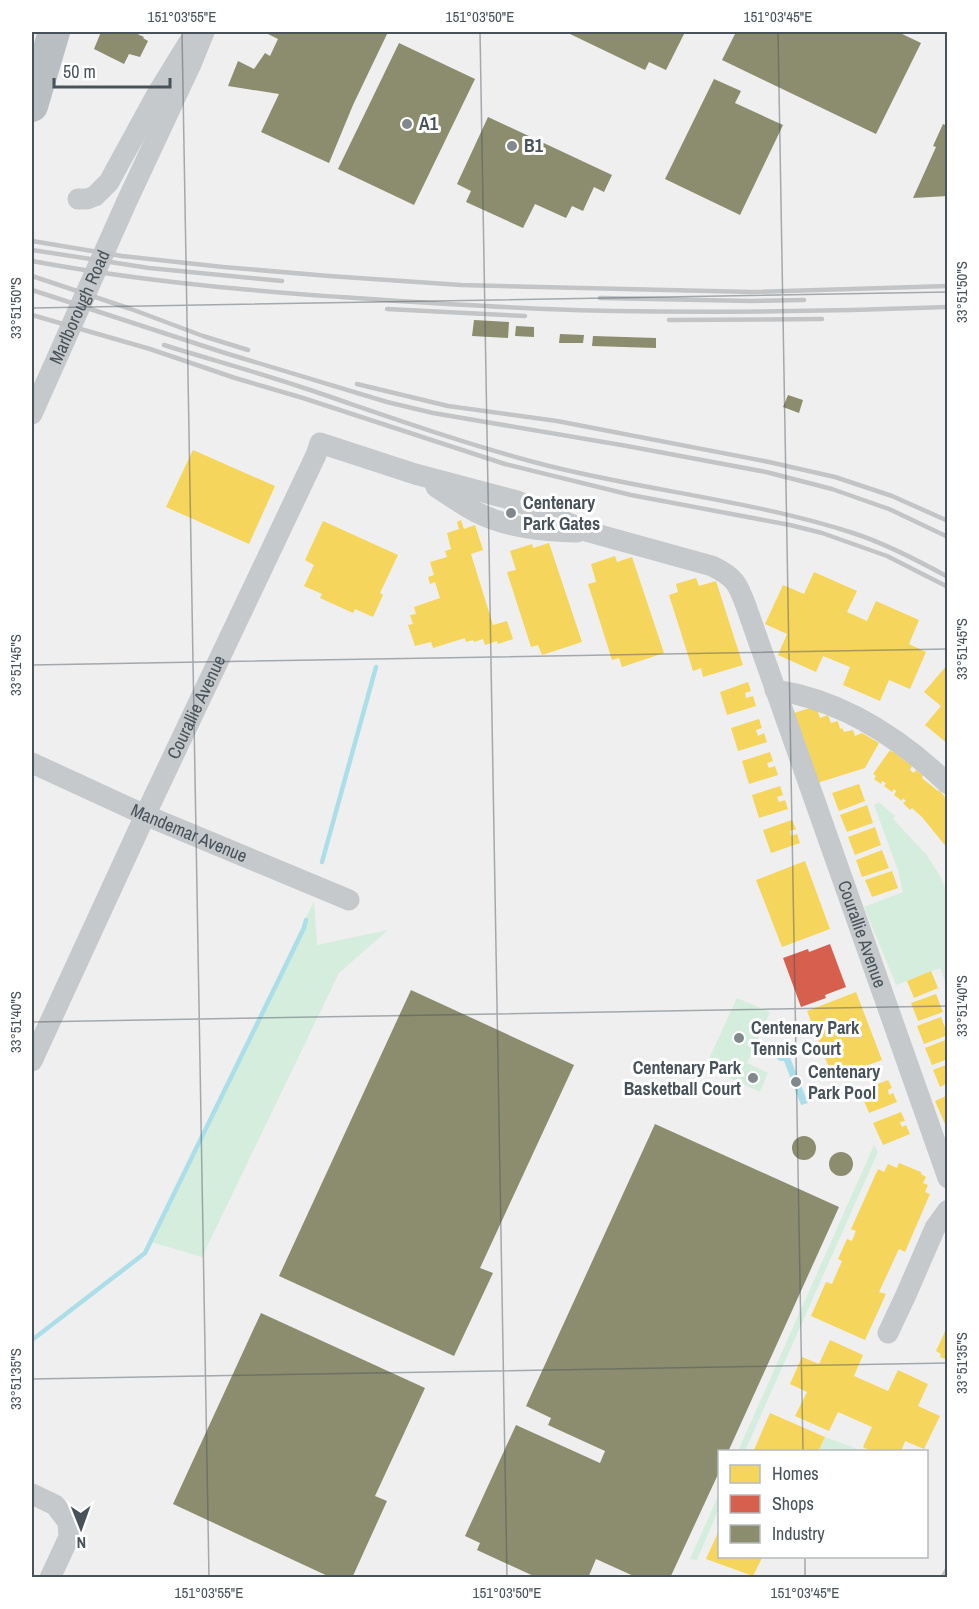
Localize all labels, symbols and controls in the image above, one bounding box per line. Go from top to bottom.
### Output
text: 151°03'55"E [148,6,216,27]
text: 151°03'50"E [446,6,514,27]
text: 151°03'45"E [744,6,812,27]
scale bar [54,51,170,89]
text: 50 m [63,59,96,84]
place label: A1 [419,111,439,136]
marker: A1 [400,117,414,131]
place label: B1 [524,133,544,158]
marker: B1 [505,139,519,153]
street label: Marlborough Road [43,246,116,368]
text: 33°51'50"S [951,261,972,323]
text: 33°51'50"S [5,277,26,339]
place label: Centenary Park Gates [523,490,600,536]
marker: Centenary Park Gates [504,506,518,520]
text: 33°51'45"S [951,618,972,680]
text: 33°51'45"S [5,634,26,696]
street label: Courallie Avenue [160,651,231,763]
street label: Mandemar Avenue [127,797,251,868]
street label: Courallie Avenue [832,877,893,991]
text: 33°51'40"S [951,975,972,1037]
text: 33°51'40"S [5,991,26,1053]
place label: Centenary Park Tennis Court [751,1015,860,1061]
marker: Centenary Park Tennis Court [732,1031,746,1045]
place label: Centenary Park Basketball Court [624,1055,742,1101]
place label: Centenary Park Pool [808,1059,881,1105]
marker: Centenary Park Basketball Court [746,1071,760,1085]
marker: Centenary Park Pool [789,1075,803,1089]
text: 33°51'35"S [951,1332,972,1394]
text: 33°51'35"S [5,1348,26,1410]
legend [718,1450,928,1558]
text: Homes [772,1461,819,1486]
text: Shops [772,1491,814,1516]
north arrow [51,1498,111,1558]
text: Industry [772,1521,825,1546]
text: N [76,1532,86,1554]
text: 151°03'55"E [175,1582,243,1603]
text: 151°03'50"E [473,1582,541,1603]
text: 151°03'45"E [771,1582,839,1603]

